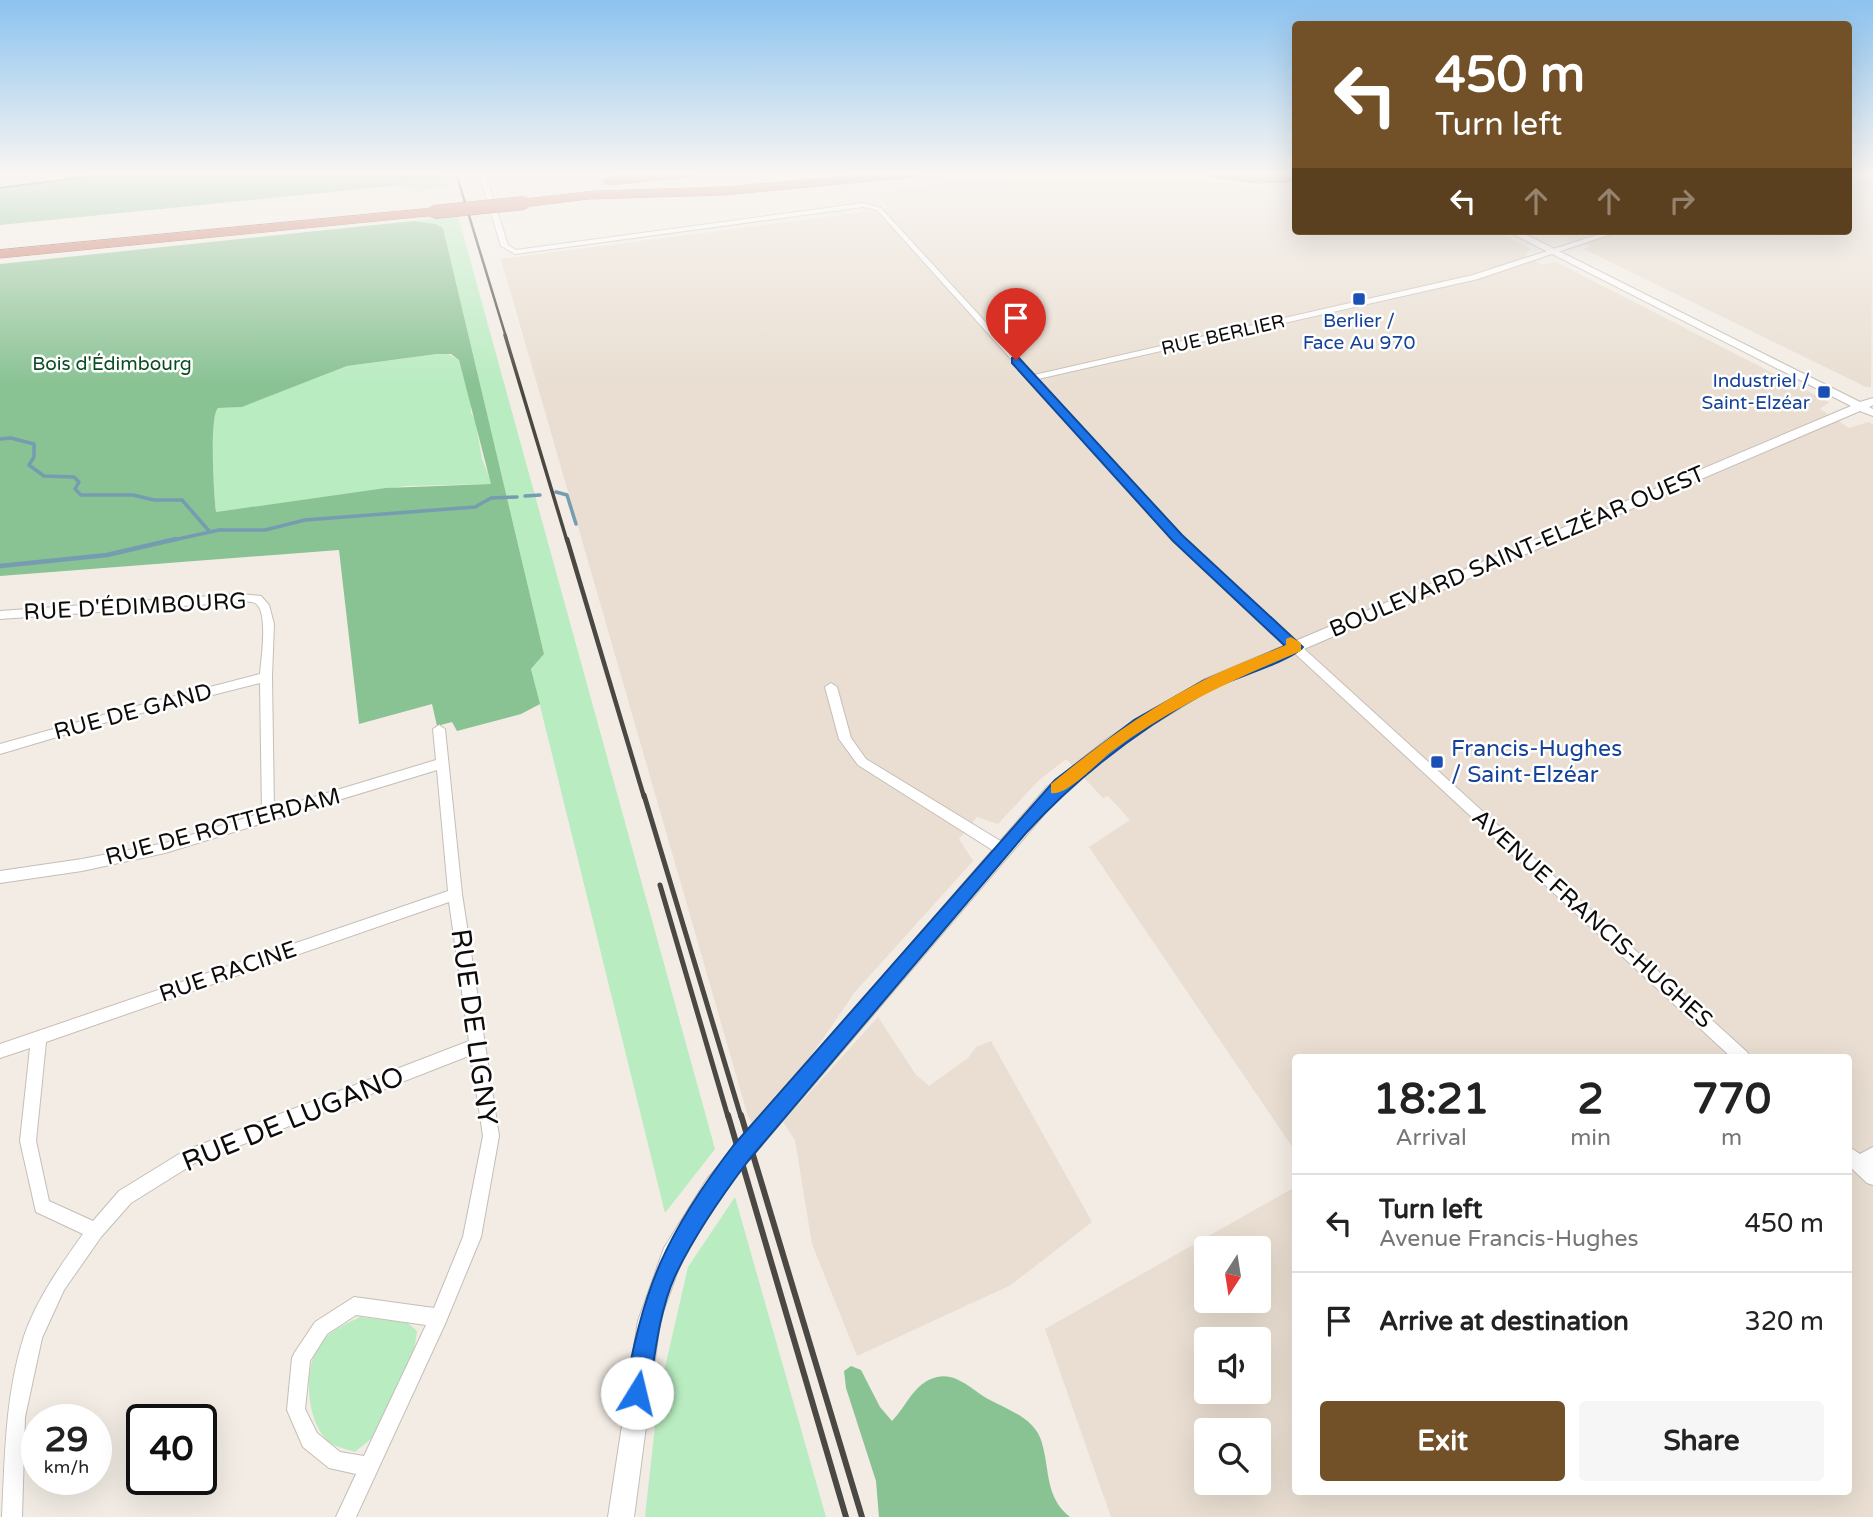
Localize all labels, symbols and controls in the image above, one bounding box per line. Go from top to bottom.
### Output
text: 450 m [1435,46,1585,105]
icon: left [1320,49,1411,140]
text: Turn left [1435,106,1562,144]
icon: left [1444,182,1482,220]
icon: ahead [1517,182,1555,220]
icon: ahead [1590,182,1628,220]
icon: right [1663,182,1701,220]
pin [986,288,1046,360]
marker: Berlier / Face Au 970 [1351,291,1367,307]
icon: arrive [997,299,1035,337]
street label: RUE BERLIER [1159,310,1287,360]
place label: Berlier / Face Au 970 [1303,310,1415,354]
park label: Bois d'Édimbourg [32,353,192,375]
place label: Industriel / Saint-Elzéar [1702,370,1811,414]
marker: Industriel / Saint-Elzéar [1816,384,1832,400]
street label: BOULEVARD SAINT-ELZÉAR OUEST [1325,460,1709,644]
street label: RUE D'ÉDIMBOURG [23,587,247,627]
street label: RUE DE GAND [51,677,215,747]
place label: Francis-Hughes / Saint-Elzéar [1451,735,1622,789]
marker: Francis-Hughes / Saint-Elzéar [1429,754,1445,770]
street label: RUE DE ROTTERDAM [102,782,344,872]
street label: AVENUE FRANCIS-HUGHES [1466,804,1718,1034]
street label: RUE DE LIGNY [443,927,505,1128]
street label: RUE RACINE [156,935,300,1009]
street label: RUE DE LUGANO [177,1059,409,1179]
text: 18:21 [1373,1074,1489,1125]
text: 2 [1577,1074,1604,1125]
text: 770 [1692,1074,1771,1125]
text: Arrival [1396,1124,1467,1152]
text: min [1570,1124,1611,1152]
text: m [1721,1124,1742,1152]
text: Turn left [1379,1194,1482,1225]
icon: left [1320,1204,1358,1242]
text: 450 m [1744,1208,1824,1239]
text: Avenue Francis-Hughes [1379,1225,1638,1253]
north arrow [1194,1236,1270,1312]
map controls [1194,1236,1271,1495]
icon: arrive [1320,1302,1358,1340]
text: Arrive at destination [1379,1306,1629,1337]
text: 320 m [1744,1306,1824,1337]
button: sound [1194,1327,1271,1404]
position arrow [600,1356,674,1430]
button: Exit [1320,1401,1565,1481]
button: Share [1579,1401,1824,1481]
speed limit sign: 40 [126,1404,217,1495]
button: search [1194,1418,1271,1495]
text: 29 [45,1419,88,1461]
text: km/h [44,1456,89,1478]

